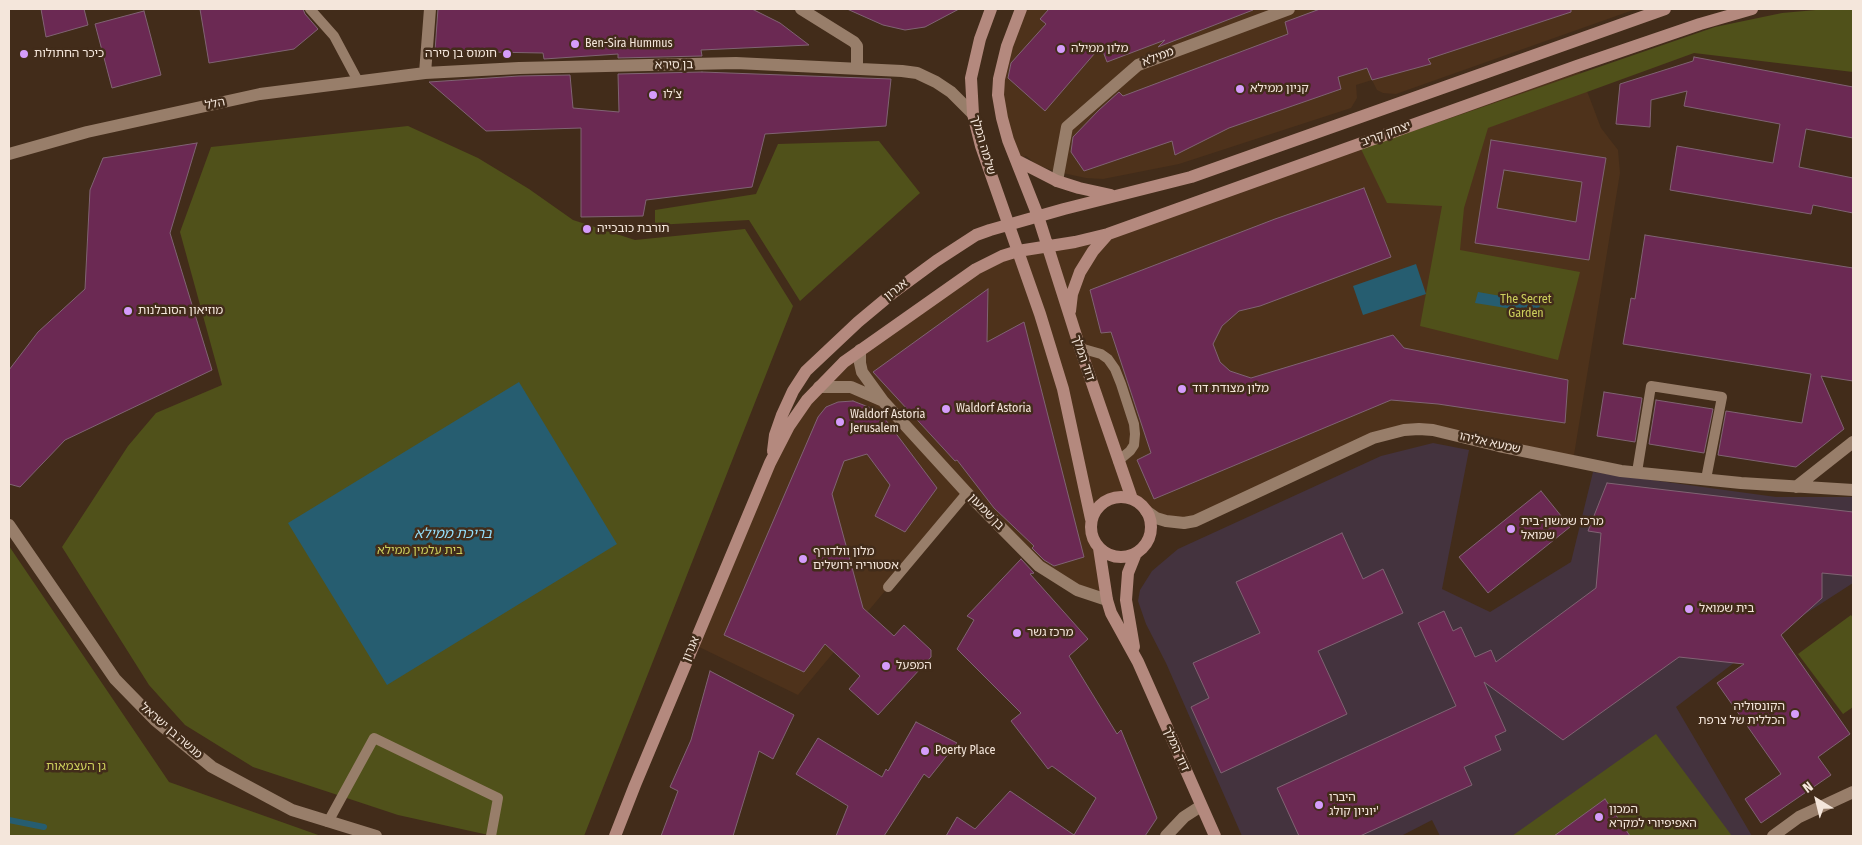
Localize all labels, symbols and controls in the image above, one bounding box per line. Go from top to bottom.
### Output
place label: Ben-Sira Hummus [585,37,673,51]
marker: Ben-Sira Hummus [569,38,581,50]
place label: מלון ממילה [1071,42,1128,56]
marker: מלון ממילה [1055,43,1067,55]
street label: ממילא [1140,44,1176,70]
place label: כיכר החתולות [34,47,104,61]
place label: חומוס בן סירה [425,47,497,61]
marker: כיכר החתולות [18,48,30,60]
marker: חומוס בן סירה [501,48,513,60]
street label: בן סירא [655,57,693,73]
place label: קניון ממילא [1250,82,1309,96]
marker: קניון ממילא [1234,83,1246,95]
place label: צ'לו [663,88,682,102]
marker: צ'לו [647,89,659,101]
street label: הלל [204,95,226,113]
street label: שלמה המלך [968,114,998,176]
street label: יצחק קריב [1359,118,1413,150]
place label: תורבת כובכייה [597,222,670,236]
marker: תורבת כובכייה [581,223,593,235]
street label: אגרון [881,276,911,304]
park label: The Secret Garden [1500,293,1552,321]
place label: מוזיאון הסובלנות [138,304,223,318]
marker: מוזיאון הסובלנות [122,305,134,317]
street label: דוד המלך [1068,333,1098,383]
place label: מלון מצודת דוד [1192,382,1269,396]
marker: מלון מצודת דוד [1176,383,1188,395]
place label: Waldorf Astoria [956,402,1032,416]
marker: Waldorf Astoria [940,403,952,415]
place label: Waldorf Astoria Jerusalem [850,408,926,436]
marker: Waldorf Astoria Jerusalem [834,416,846,428]
street label: שמעא אליהו [1458,429,1522,457]
street label: בן שמעון [965,491,1007,533]
place label: מרכז שמשון-בית שמואל [1521,515,1604,543]
marker: מרכז שמשון-בית שמואל [1505,523,1517,535]
water label: בריכת ממילא [414,526,492,542]
park label: בית עלמין ממילא [377,544,463,558]
place label: מלון וולדורף אסטוריה ירושלים [813,545,899,573]
marker: מלון וולדורף אסטוריה ירושלים [797,553,809,565]
place label: בית שמואל [1699,602,1754,616]
marker: בית שמואל [1683,603,1695,615]
place label: מרכז גשר [1027,626,1073,640]
marker: מרכז גשר [1011,627,1023,639]
street label: אגרון [679,634,703,664]
place label: המפעל [896,659,932,673]
marker: המפעל [880,660,892,672]
street label: מנשה בן ישראל [137,700,205,762]
place label: הקונסוליה הכללית של צרפת [1698,700,1785,728]
marker: הקונסוליה הכללית של צרפת [1789,708,1801,720]
street label: דוד המלך [1160,724,1192,774]
place label: Poerty Place [935,744,995,758]
marker: Poerty Place [919,745,931,757]
park label: גן העצמאות [46,760,106,774]
north arrow [1792,775,1842,825]
text: N [1799,778,1816,797]
place label: היברו יוניון קולג' [1329,791,1379,819]
marker: היברו יוניון קולג' [1313,799,1325,811]
place label: המכון האפיפיורי למקרא [1609,803,1697,831]
marker: המכון האפיפיורי למקרא [1593,811,1605,823]

